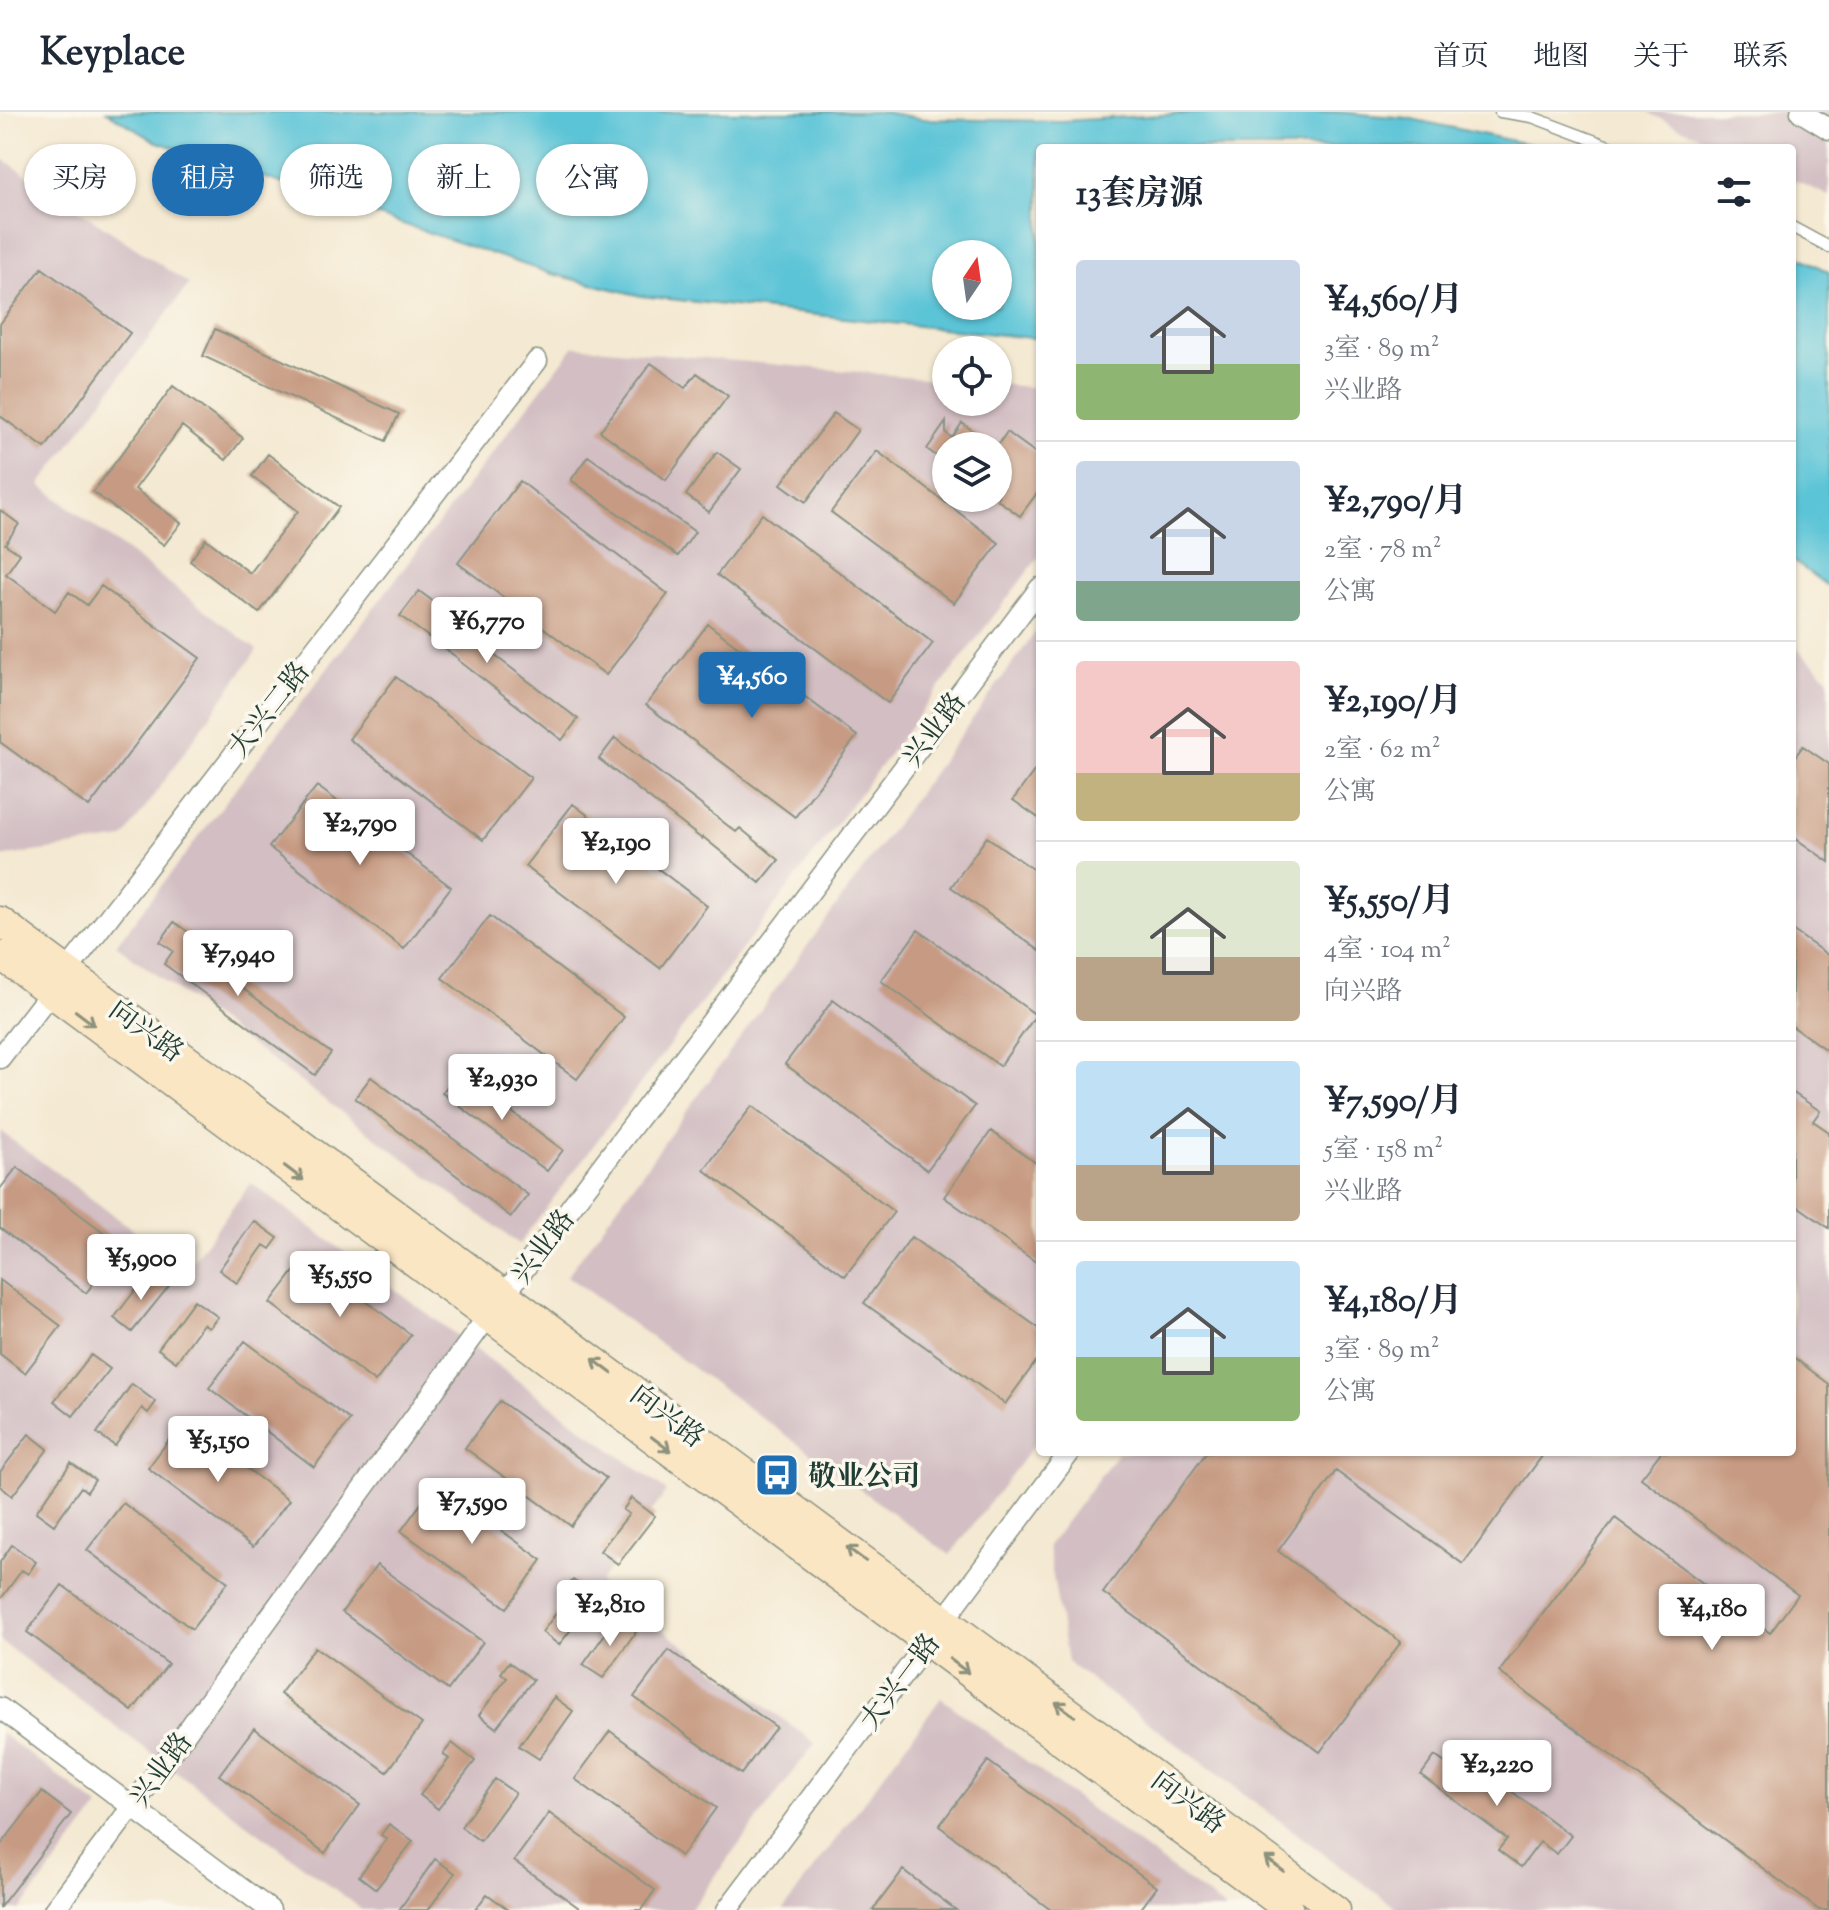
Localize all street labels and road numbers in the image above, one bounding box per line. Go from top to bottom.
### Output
street label: 大兴二路 [220,654,321,767]
street label: 兴业路 [894,685,977,776]
street label: 向兴路 [99,992,191,1073]
street label: 兴业路 [503,1202,586,1293]
street label: 向兴路 [621,1376,712,1459]
street label: 大兴一路 [852,1626,951,1740]
street label: 兴业路 [122,1725,203,1817]
street label: 向兴路 [1142,1762,1233,1845]

